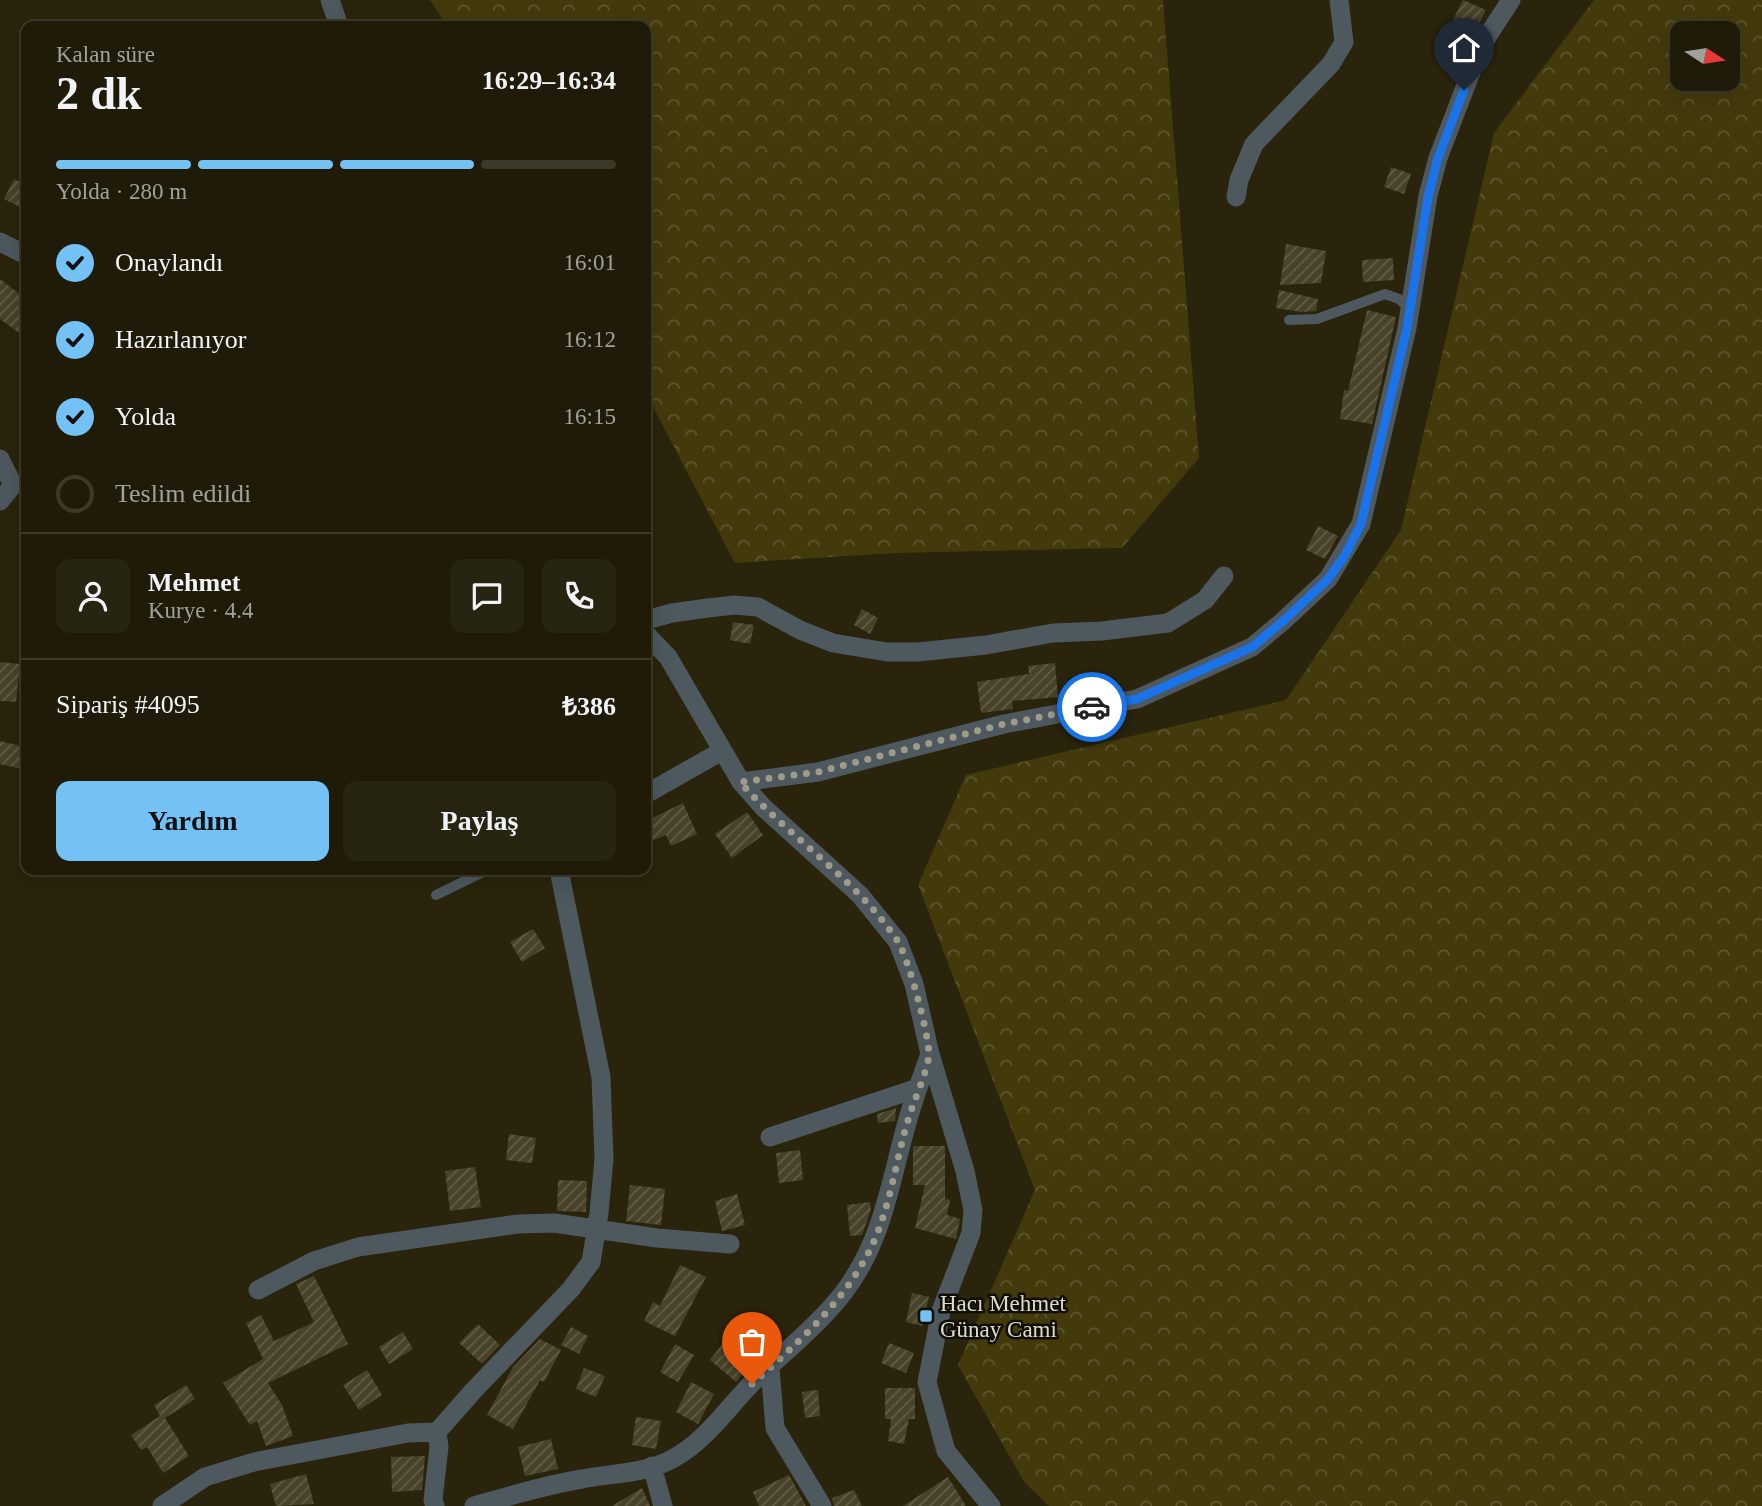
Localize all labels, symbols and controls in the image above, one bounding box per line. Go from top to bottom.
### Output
pin [1434,18,1494,90]
north arrow [1670,21,1740,91]
map controls [1670,21,1740,91]
icon: home [1445,29,1483,67]
text: Kalan süre [56,42,155,67]
text: 16:29–16:34 [482,66,616,95]
text: 2 dk [56,68,142,119]
text: Yolda · 280 m [56,179,187,204]
icon: check [56,244,94,282]
text: Onaylandı [115,248,223,277]
text: 16:01 [564,250,616,275]
icon: check [56,321,94,359]
text: Hazırlanıyor [115,325,246,354]
text: 16:12 [564,327,616,352]
icon: check [56,398,94,436]
text: Yolda [115,402,176,431]
text: 16:15 [564,404,616,429]
text: Teslim edildi [115,479,251,508]
button: person [56,559,130,633]
button: chat [450,559,524,633]
button: phone [542,559,616,633]
text: Mehmet [148,568,240,597]
text: Kurye · 4.4 [148,598,253,623]
courier [1057,672,1127,742]
icon: car [1073,688,1111,726]
text: Sipariş #4095 [56,690,200,719]
text: ₺386 [562,692,616,721]
button: Yardım [56,781,329,861]
button: Paylaş [343,781,616,861]
place label: Hacı Mehmet Günay Cami [940,1291,1066,1342]
marker: Hacı Mehmet Günay Cami [918,1308,934,1324]
pin [722,1312,782,1384]
icon: bag [733,1323,771,1361]

